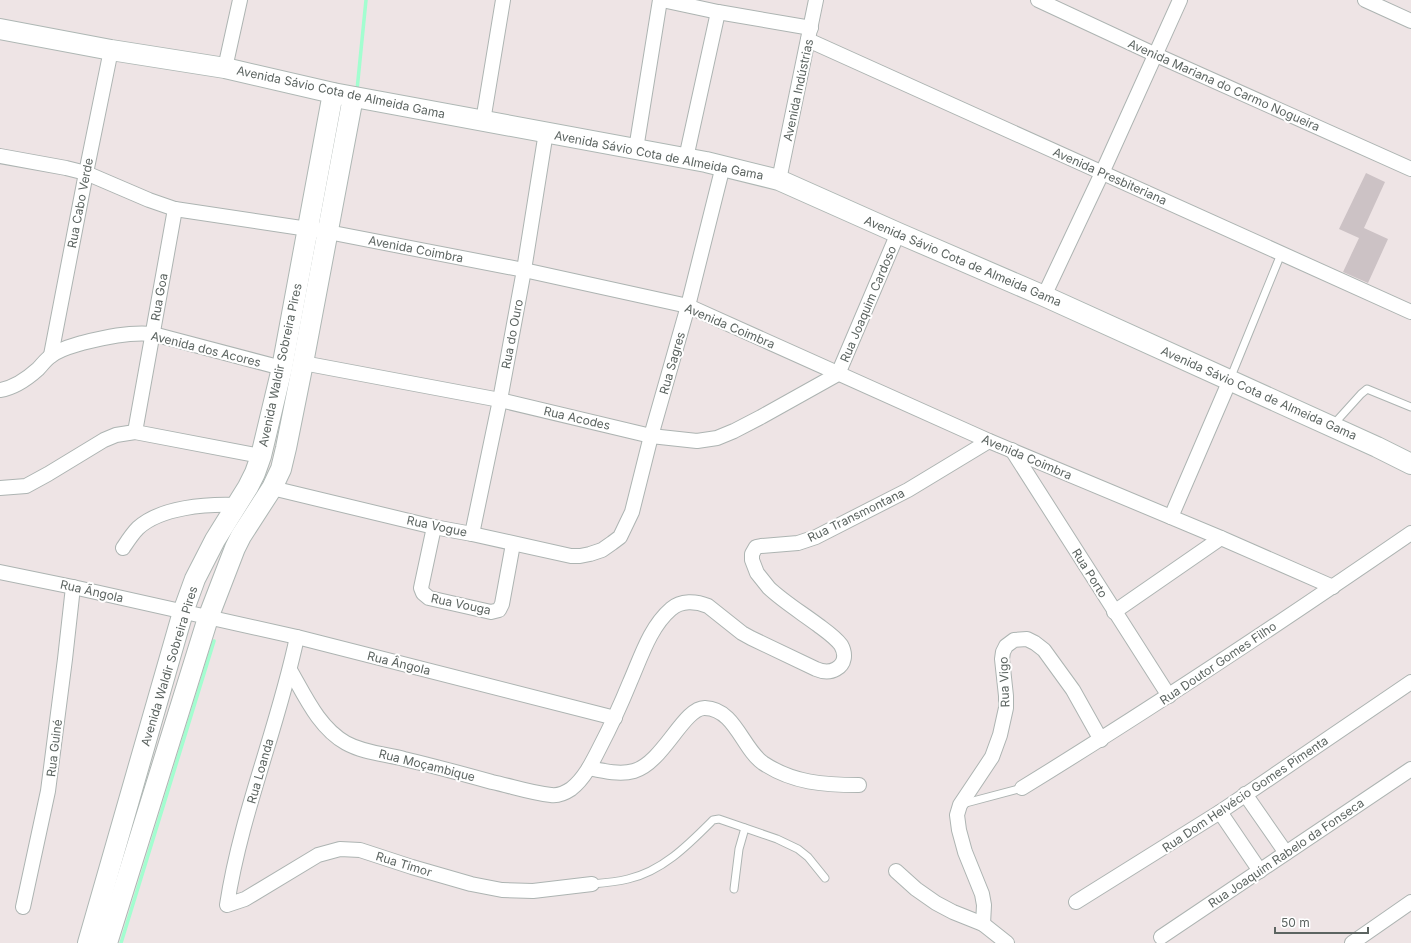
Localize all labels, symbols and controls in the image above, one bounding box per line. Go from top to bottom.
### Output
street label: Avenida Mariana do Carmo Nogueira [1126,36,1322,134]
street label: Avenida Indústrias [780,38,816,142]
street label: Avenida Sávio Cota de Almeida Gama [235,63,447,121]
street label: Avenida Sávio Cota de Almeida Gama [553,127,765,183]
street label: Avenida Presbiteriana [1051,144,1169,208]
street label: Rua Cabo Verde [64,157,96,249]
street label: Avenida Sávio Cota de Almeida Gama [862,213,1064,309]
street label: Avenida Coimbra [367,232,465,266]
street label: Rua Joaquim Cardoso [837,244,899,364]
street label: Rua Goa [147,272,171,322]
street label: Avenida Waldir Sobreira Pires [255,282,305,448]
street label: Rua do Ouro [498,298,526,370]
street label: Avenida Coimbra [683,300,777,352]
street label: Avenida dos Acores [150,328,262,370]
street label: Rua Sagres [656,330,688,396]
street label: Avenida Sávio Cota de Almeida Gama [1159,343,1359,443]
street label: Rua Acodes [542,403,612,433]
street label: Avenida Coimbra [980,431,1074,483]
street label: Rua Transmontana [805,485,907,545]
street label: Rua Vogue [405,512,469,540]
street label: Rua Porto [1069,546,1111,600]
street label: Rua Ãngola [59,576,125,606]
street label: Avenida Waldir Sobreira Pires [137,584,201,748]
street label: Rua Vouga [430,590,492,618]
street label: Rua Doutor Gomes Filho [1157,618,1279,708]
street label: Rua Ângola [366,648,432,678]
street label: Rua Vigo [996,656,1012,708]
street label: Rua Guiné [43,718,65,778]
street label: Rua Dom Helvécio Gomes Pimenta [1159,733,1331,855]
street label: Rua Loanda [244,737,276,805]
street label: Rua Moçambique [377,746,477,784]
street label: Rua Joaquim Rabelo da Fonseca [1205,795,1367,911]
street label: Rua Timor [374,848,434,880]
scale bar [1275,909,1368,935]
text: 50 m [1281,915,1310,930]

